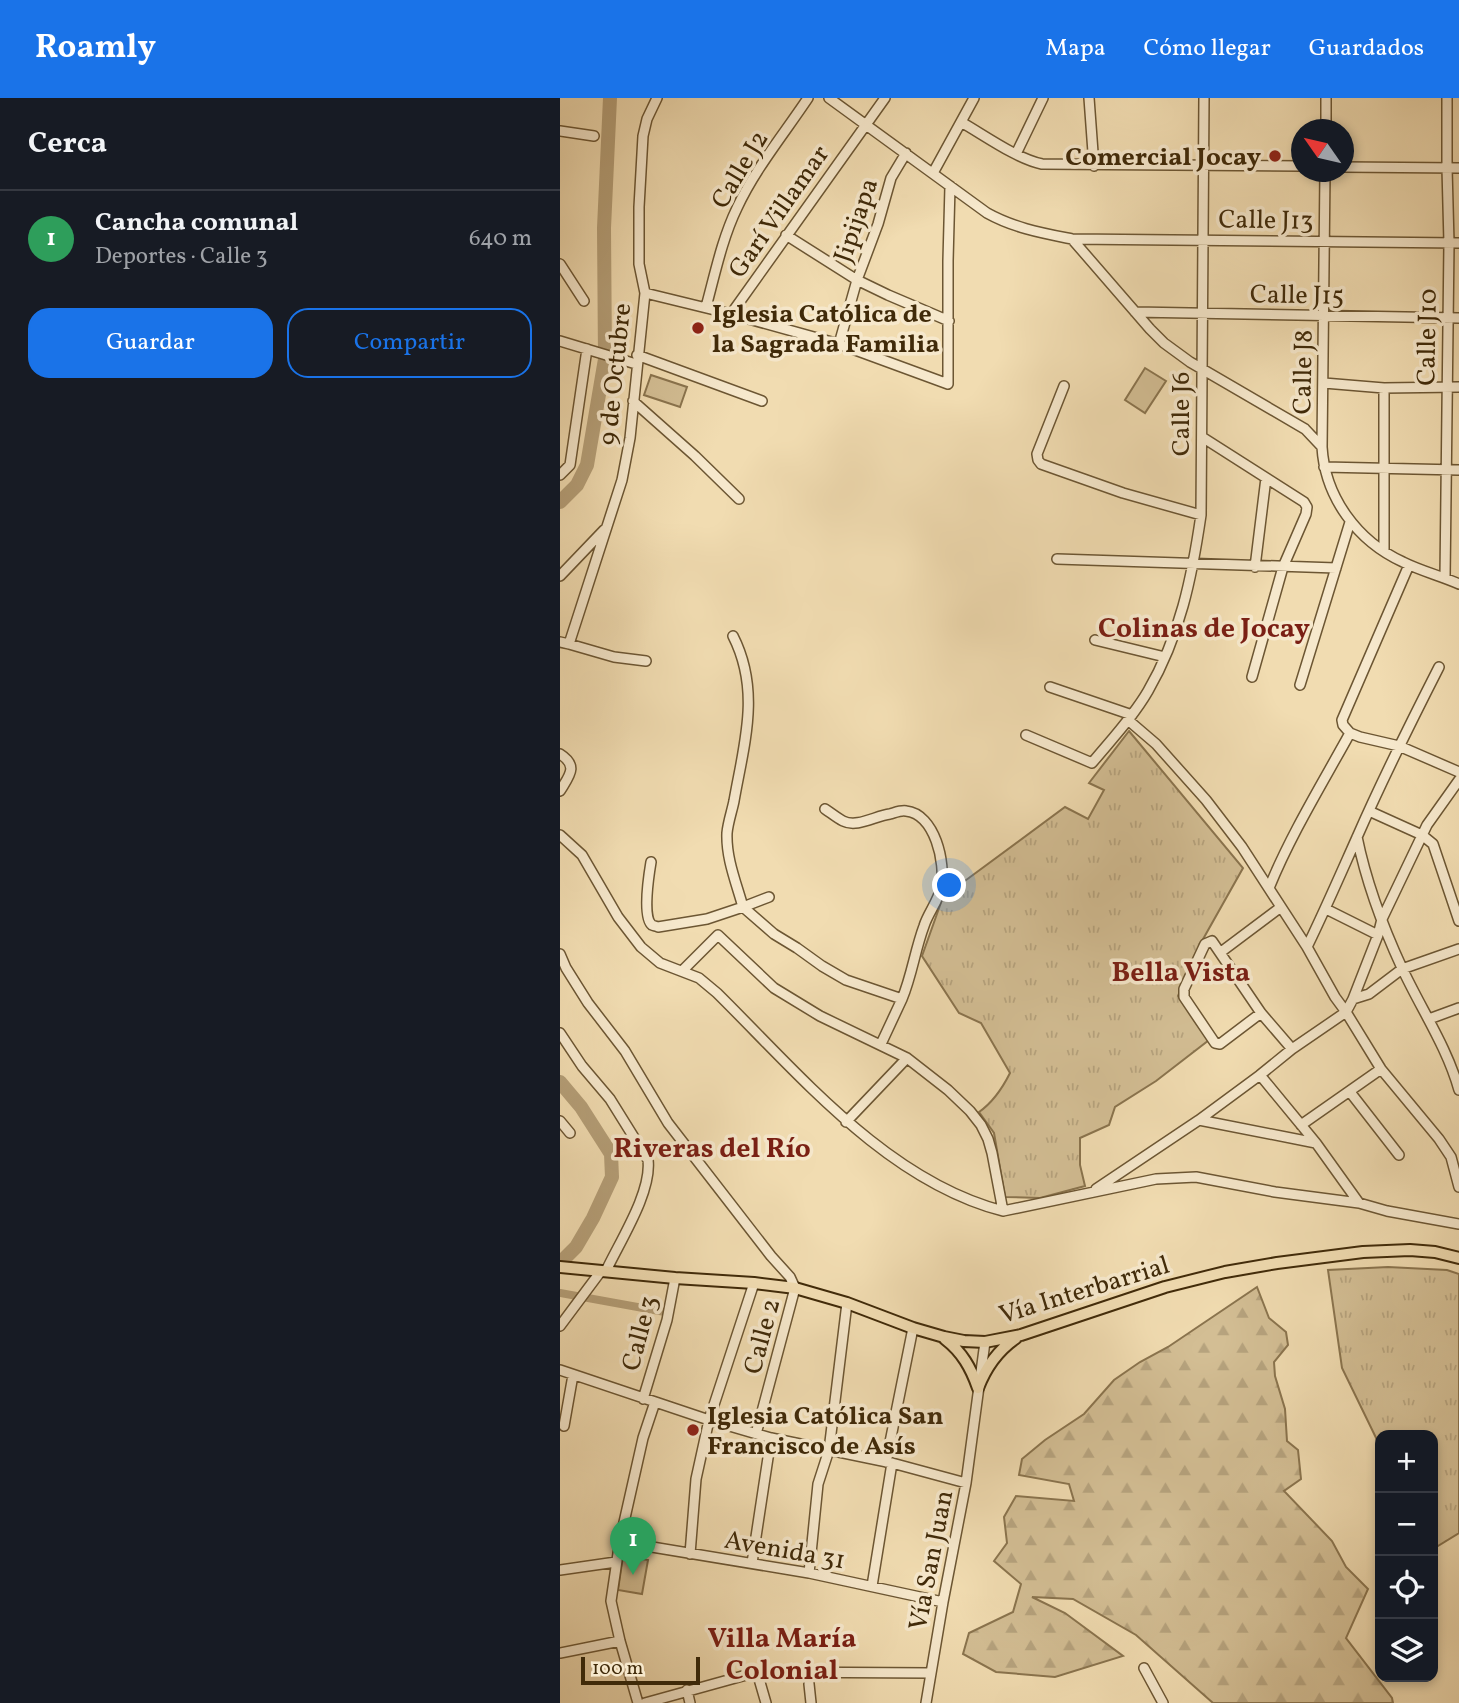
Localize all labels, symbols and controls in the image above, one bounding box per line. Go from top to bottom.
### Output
text: Roamly [35,26,156,72]
text: Mapa [1046,32,1106,66]
text: Cómo llegar [1144,32,1271,66]
text: Guardados [1309,32,1424,66]
north arrow [1291,119,1354,182]
text: Cerca [28,123,107,165]
street label: Calle J2 [703,124,778,216]
street label: Garí Villamar [720,138,839,286]
place label: Comercial Jocay [1065,140,1261,176]
marker: Comercial Jocay [1267,148,1283,164]
street label: Jipijapa [826,174,888,268]
street label: Calle J13 [1218,202,1314,240]
text: Cancha comunal [95,205,298,241]
text: 1 [46,223,56,255]
text: 640 m [469,223,532,255]
text: Deportes · Calle 3 [95,241,268,273]
street label: Calle J15 [1250,277,1344,315]
street label: Calle J10 [1409,288,1447,386]
place label: Iglesia Católica de la Sagrada Familia [712,297,940,363]
street label: 9 de Octubre [591,301,641,447]
button: Guardar [28,308,273,378]
button: Compartir [287,308,532,378]
marker: Iglesia Católica de la Sagrada Familia [690,320,706,336]
street label: Calle J8 [1285,329,1323,415]
street label: Calle J6 [1164,372,1200,456]
district label: Colinas de Jocay [1098,610,1310,649]
your location [932,868,966,902]
district label: Bella Vista [1112,954,1250,993]
district label: Riveras del Río [613,1130,811,1169]
street label: Vía Interbarrial [995,1248,1174,1334]
street label: Calle 3 [614,1292,668,1375]
street label: Calle 2 [736,1295,790,1378]
place label: Iglesia Católica San Francisco de Asís [707,1399,944,1465]
marker: Iglesia Católica San Francisco de Asís [685,1422,701,1438]
map controls [1375,1430,1438,1682]
button: + [1375,1430,1438,1493]
street label: Vía San Juan [901,1487,963,1633]
button: − [1375,1493,1438,1556]
pin: 1 [610,1517,656,1575]
street label: Avenida 31 [721,1523,848,1579]
button: locate [1375,1556,1438,1619]
button: layers [1375,1619,1438,1682]
district label: Villa María Colonial [708,1620,856,1691]
scale bar [581,1654,700,1686]
text: 100 m [592,1656,643,1682]

